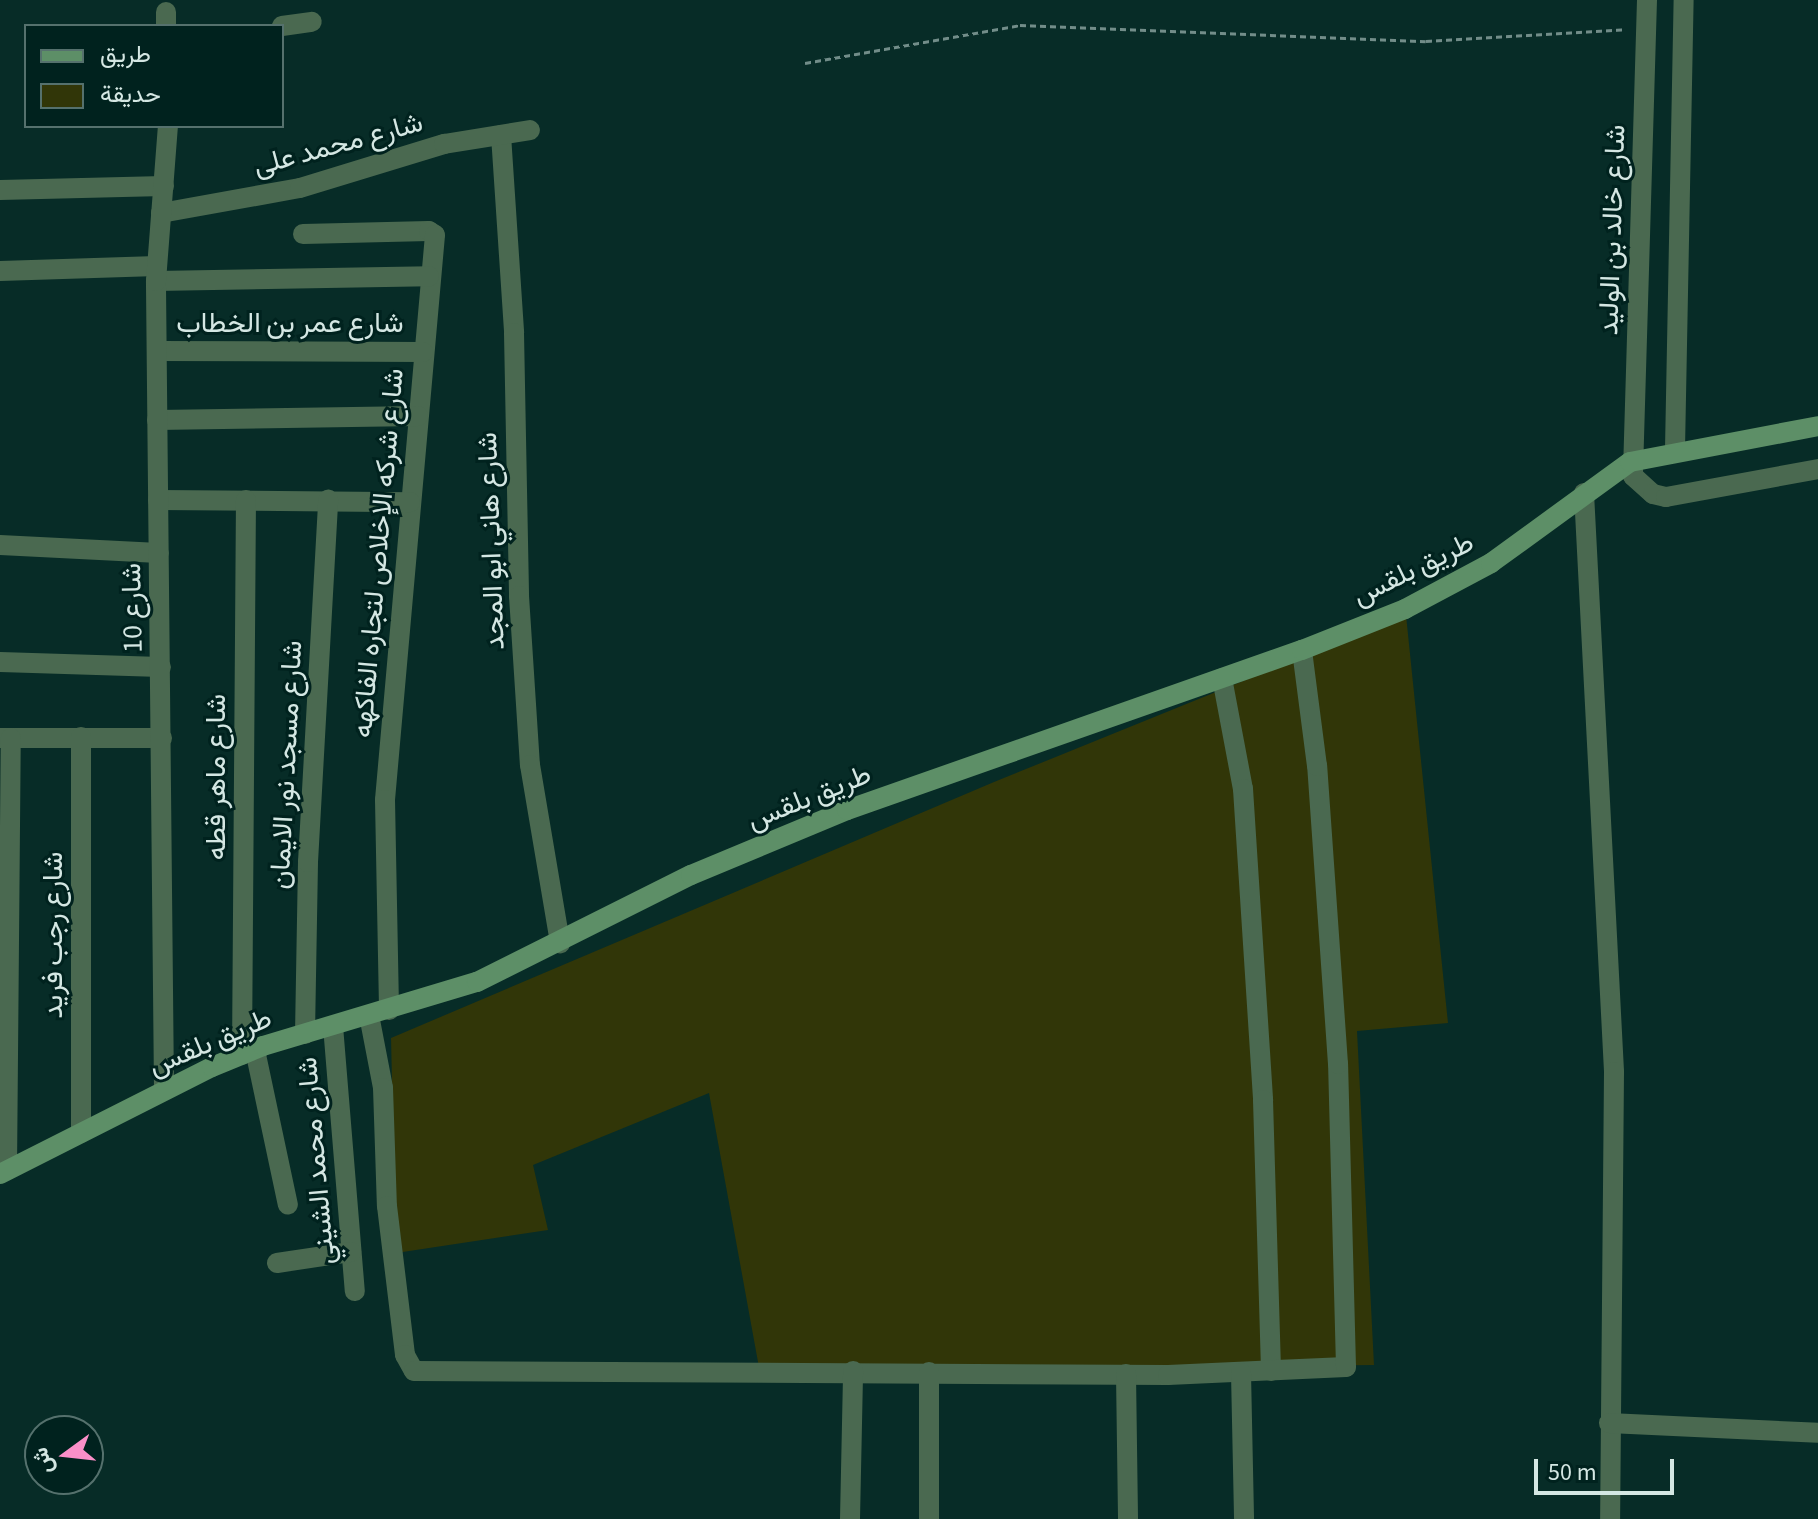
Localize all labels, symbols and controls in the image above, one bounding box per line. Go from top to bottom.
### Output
legend [24,24,284,128]
text: طريق [100,37,151,72]
text: حديقة [100,77,161,112]
street label: شارع محمد على [250,105,426,183]
street label: شارع خالد بن الوليد [1592,124,1632,336]
street label: شارع عمر بن الخطاب [176,306,404,340]
street label: شارع شركه الإخلاص لتجاره الفاكهه [345,367,411,739]
street label: شارع هاني ابو المجد [470,432,512,650]
street label: طريق بلقس [1347,525,1479,613]
street label: شارع 10 [114,563,150,653]
street label: شارع مسجد نور الايمان [263,640,309,890]
street label: شارع ماهر قطه [199,694,233,860]
street label: طريق بلقس [742,757,876,837]
street label: شارع رجب فريد [36,852,70,1018]
street label: طريق بلقس [143,1001,277,1083]
street label: شارع محمد الشيني [290,1056,342,1266]
north arrow [24,1415,104,1495]
scale bar [1538,1443,1678,1493]
text: ش [24,1444,62,1478]
text: 50 m [1548,1455,1597,1490]

